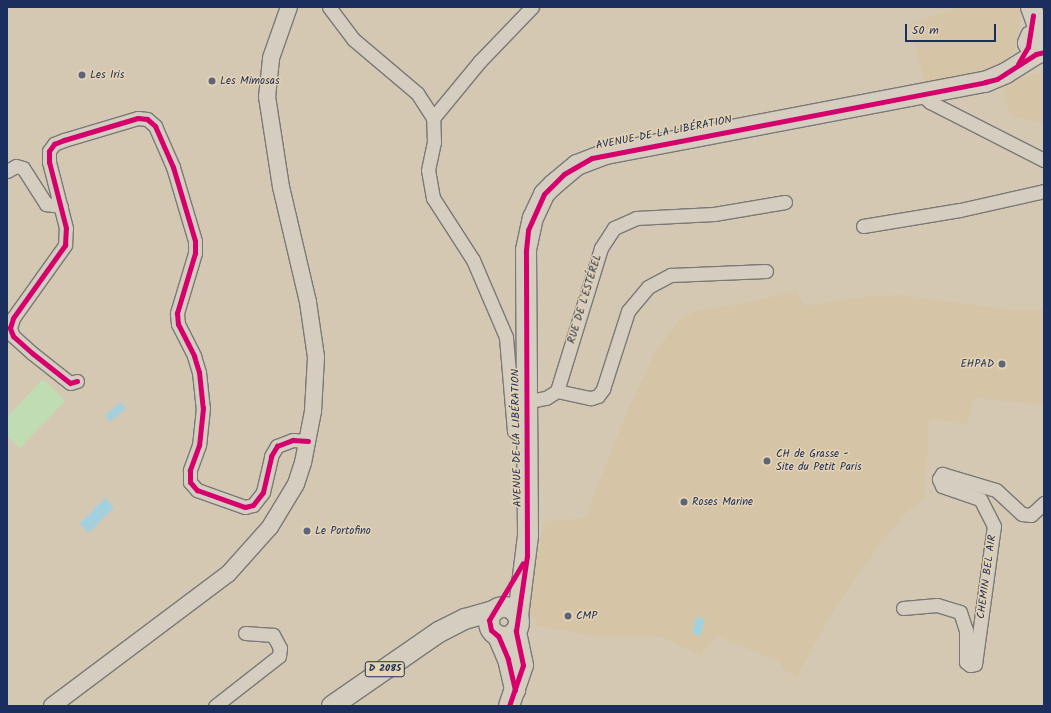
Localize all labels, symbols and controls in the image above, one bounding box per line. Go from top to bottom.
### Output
scale bar [907,16,998,42]
text: 50 m [912,21,939,40]
place label: Les Iris [90,68,124,82]
marker: Les Iris [77,70,87,80]
place label: Les Mimosas [220,74,280,88]
marker: Les Mimosas [207,76,217,86]
street label: AVENUE DE LA LIBÉRATION [595,113,733,153]
street label: RUE DE L'ESTÉREL [565,253,605,345]
place label: EHPAD [960,357,994,371]
marker: EHPAD [997,359,1007,369]
street label: AVENUE DE LA LIBÉRATION [509,369,525,507]
place label: CH de Grasse - Site du Petit Paris [776,448,862,474]
marker: CH de Grasse - Site du Petit Paris [761,455,773,467]
place label: Roses Marine [692,495,753,509]
marker: Roses Marine [679,497,689,507]
place label: Le Portofino [315,524,371,538]
marker: Le Portofino [302,526,312,536]
street label: CHEMIN BEL AIR [975,534,999,620]
place label: CMP [576,609,597,623]
marker: CMP [563,611,573,621]
road number: D 2085 [364,661,406,677]

